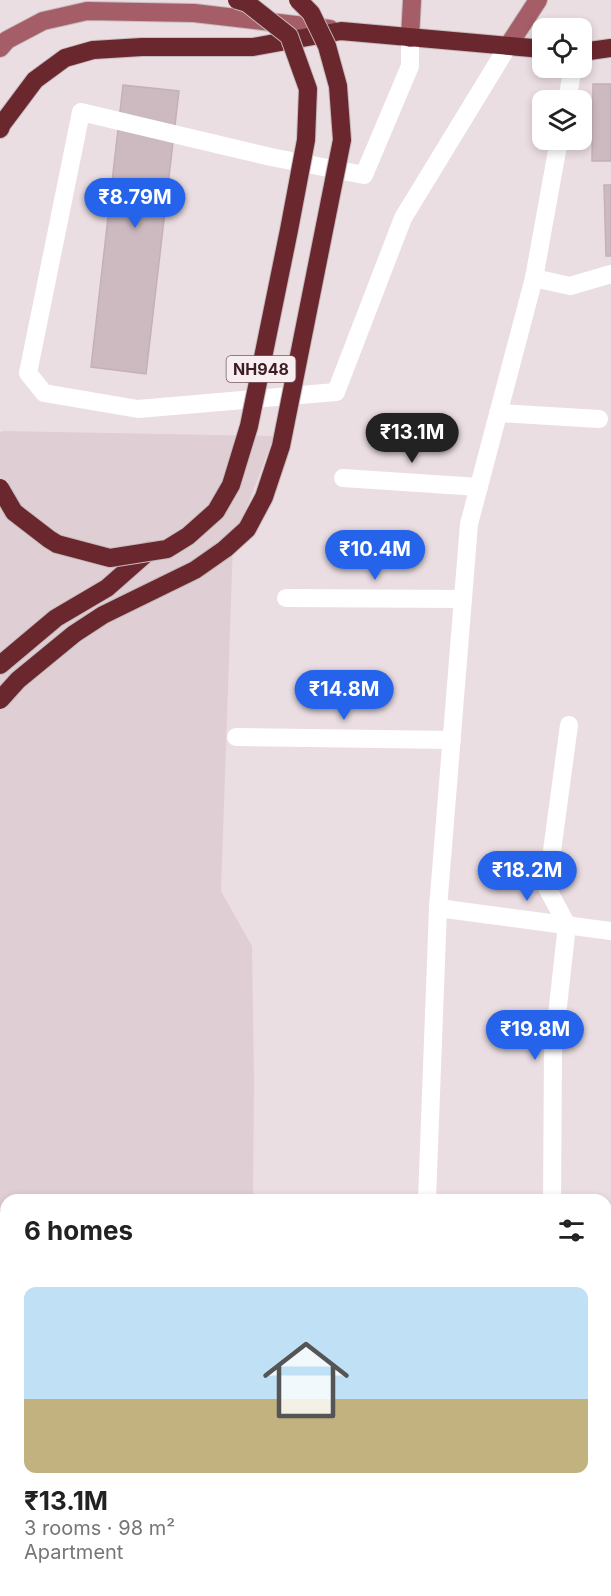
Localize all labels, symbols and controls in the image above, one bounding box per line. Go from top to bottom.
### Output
map controls [532,18,592,150]
button: locate [532,18,592,78]
button: layers [532,90,592,150]
pin: ₹8.79M [86,178,184,229]
text: ₹8.79M [98,185,172,209]
road number: NH948 [226,356,296,382]
pin: ₹13.1M [363,413,461,464]
text: ₹13.1M [380,420,444,444]
pin: ₹10.4M [326,530,424,581]
text: ₹10.4M [339,537,411,561]
pin: ₹14.8M [295,670,393,721]
text: ₹14.8M [309,677,379,701]
pin: ₹18.2M [478,851,576,902]
text: ₹18.2M [492,858,562,882]
pin: ₹19.8M [486,1010,584,1061]
text: ₹19.8M [500,1017,570,1041]
icon: filters [555,1214,588,1247]
text: 6 homes [24,1215,133,1246]
icon: home [252,1326,360,1434]
text: ₹13.1M [24,1485,108,1516]
text: 3 rooms · 98 m² [24,1516,175,1540]
text: Apartment [24,1540,123,1564]

